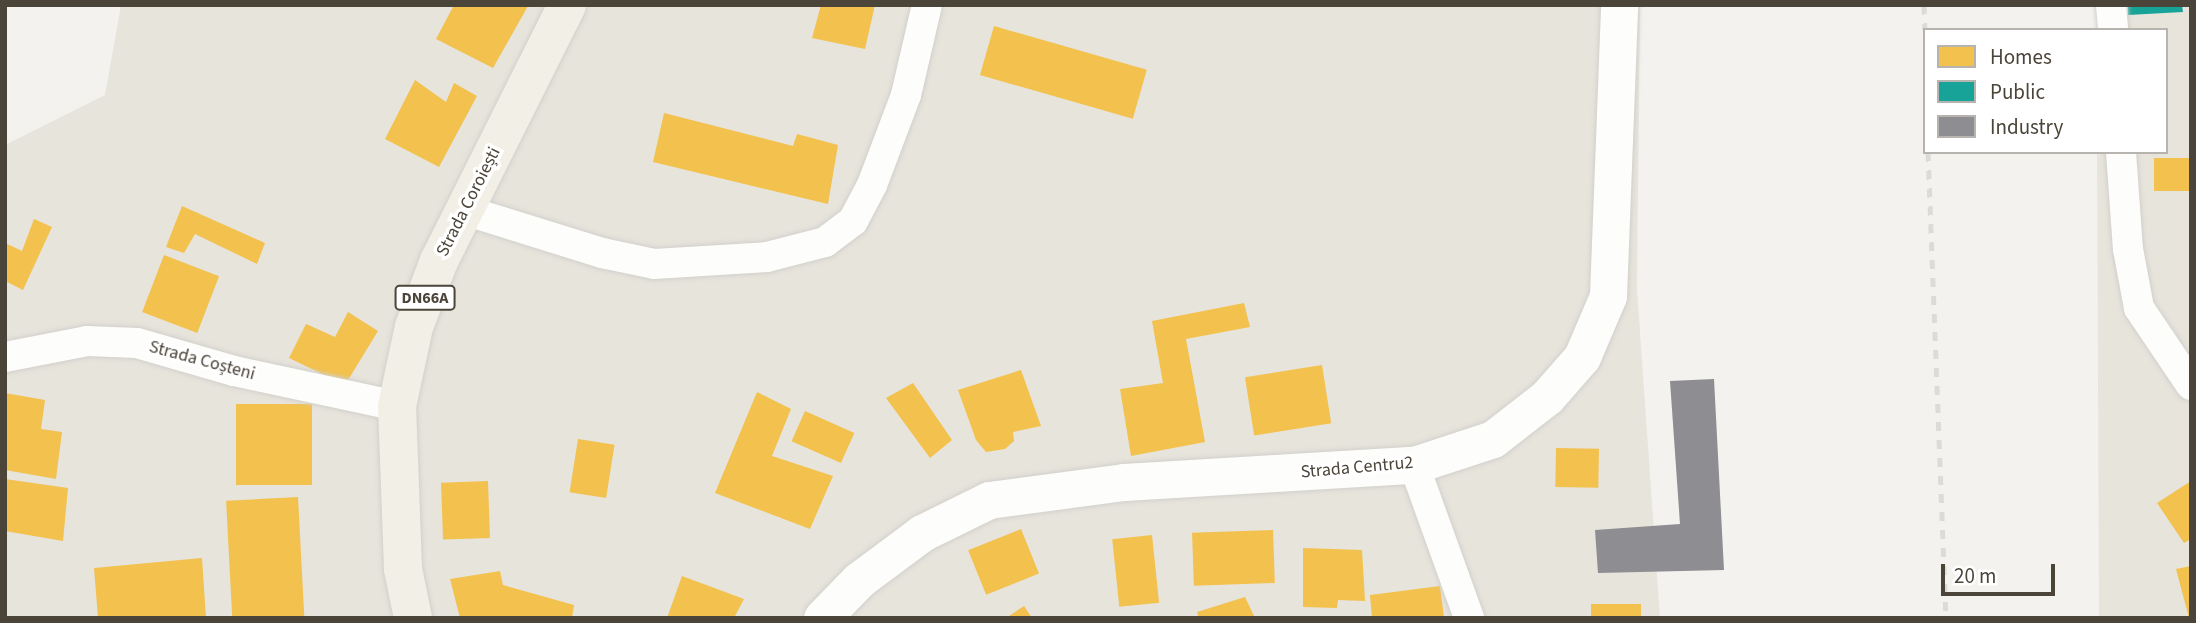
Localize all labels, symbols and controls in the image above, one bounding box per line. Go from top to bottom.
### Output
legend [1923,28,2168,154]
text: Homes [1990,42,2052,72]
text: Public [1990,77,2045,107]
text: Industry [1990,112,2063,142]
street label: Strada Coroiești [432,144,506,260]
road number: DN66A [394,286,457,310]
street label: Strada Coșteni [147,336,257,386]
street label: Strada Centru2 [1300,452,1414,484]
scale bar [1944,550,2058,594]
text: 20 m [1954,561,1996,591]

